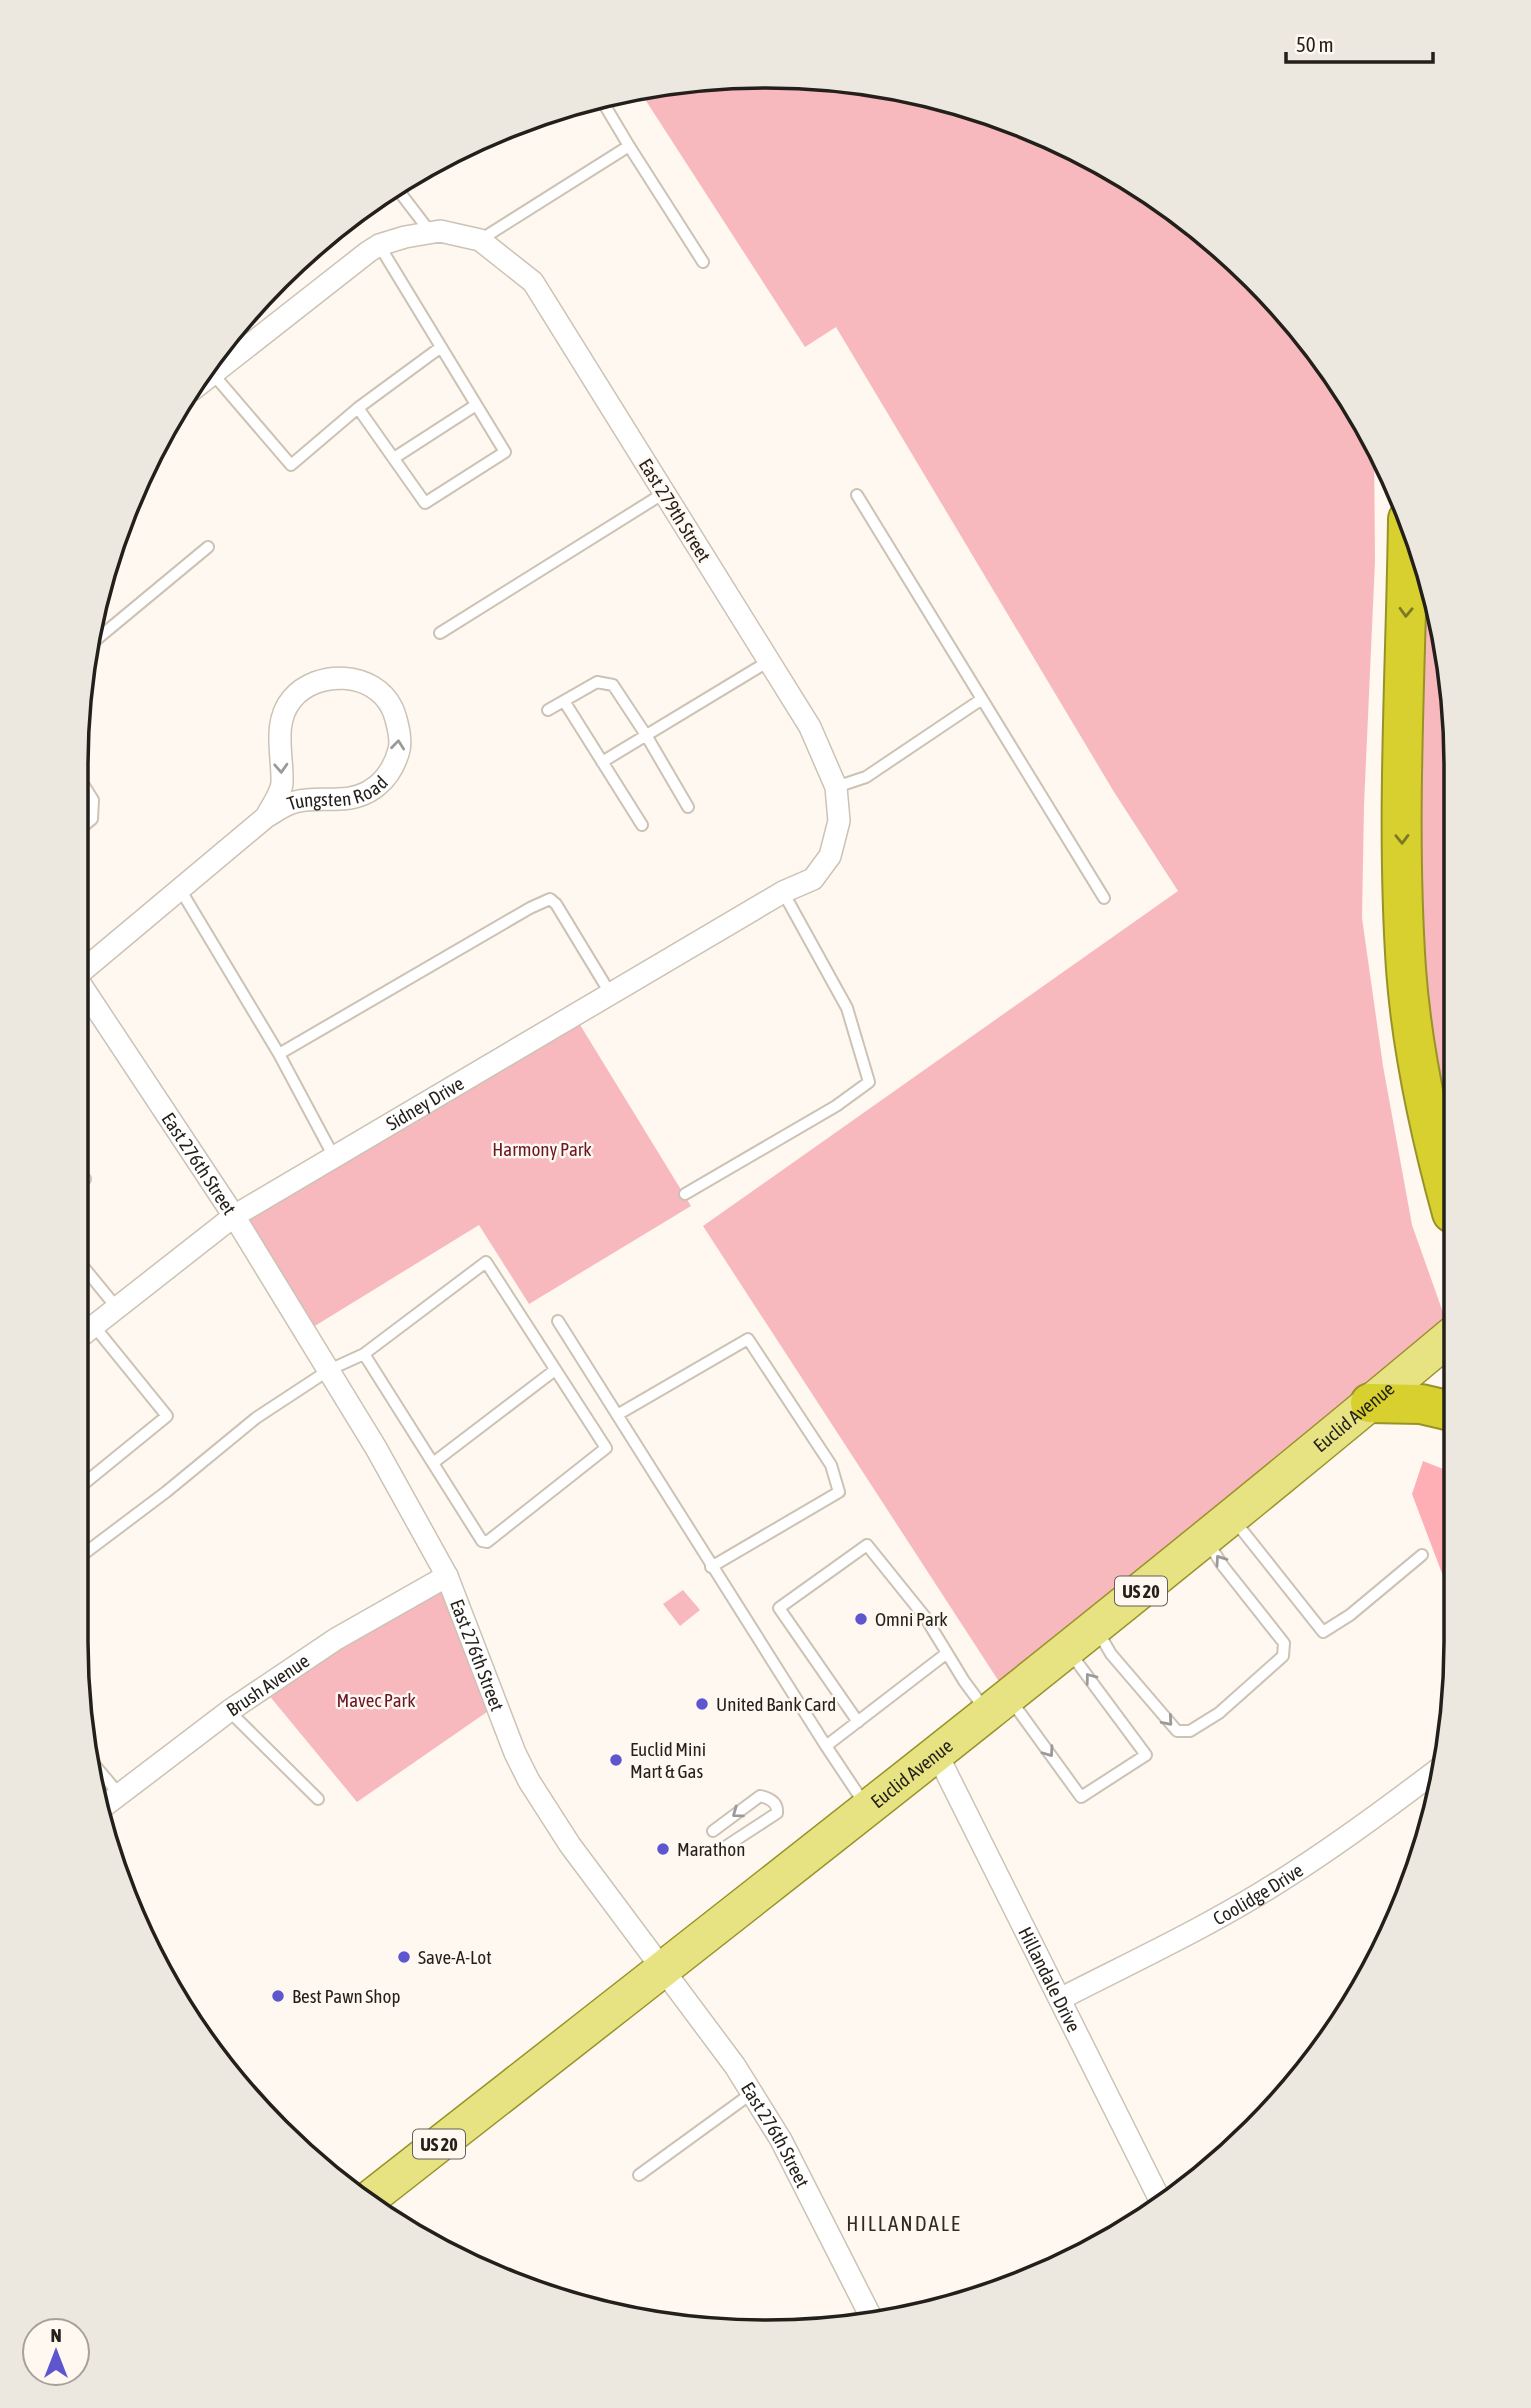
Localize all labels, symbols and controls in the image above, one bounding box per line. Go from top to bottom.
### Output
scale bar [1286,21,1433,65]
text: 50 m [1296,32,1334,56]
street label: East 279th Street [635,454,715,566]
one-way arrow [1398,607,1414,618]
one-way arrow [390,739,405,751]
one-way arrow [273,763,288,774]
street label: Tungsten Road [284,771,392,815]
one-way arrow [1394,834,1410,845]
street label: Sidney Drive [382,1072,468,1135]
street label: East 276th Street [158,1108,241,1219]
park label: Harmony Park [492,1138,592,1160]
street label: Euclid Avenue [1309,1377,1398,1456]
one-way arrow [1216,1555,1228,1568]
road number: US 20 [1115,1576,1167,1606]
street label: East 276th Street [446,1596,509,1714]
place label: Omni Park [875,1608,948,1630]
marker: Omni Park [853,1611,869,1627]
street label: Brush Avenue [222,1649,313,1721]
one-way arrow [1085,1674,1098,1686]
park label: Mavec Park [336,1689,416,1711]
place label: United Bank Card [716,1693,836,1715]
marker: United Bank Card [694,1696,710,1712]
one-way arrow [1160,1713,1172,1726]
street label: Euclid Avenue [866,1734,957,1812]
place label: Euclid Mini Mart & Gas [630,1738,706,1782]
one-way arrow [1040,1745,1053,1757]
marker: Euclid Mini Mart & Gas [608,1752,624,1768]
one-way arrow [732,1805,745,1817]
place label: Marathon [677,1838,745,1860]
marker: Marathon [655,1841,671,1857]
street label: Coolidge Drive [1209,1859,1307,1929]
street label: Hillandale Drive [1014,1923,1085,2036]
place label: Save-A-Lot [418,1946,492,1968]
marker: Save-A-Lot [396,1949,412,1965]
place label: Best Pawn Shop [292,1985,400,2007]
marker: Best Pawn Shop [270,1988,286,2004]
street label: East 276th Street [737,2078,814,2191]
road number: US 20 [413,2130,465,2158]
district label: HILLANDALE [846,2211,962,2235]
north arrow [21,2317,91,2387]
text: N [50,2324,62,2346]

